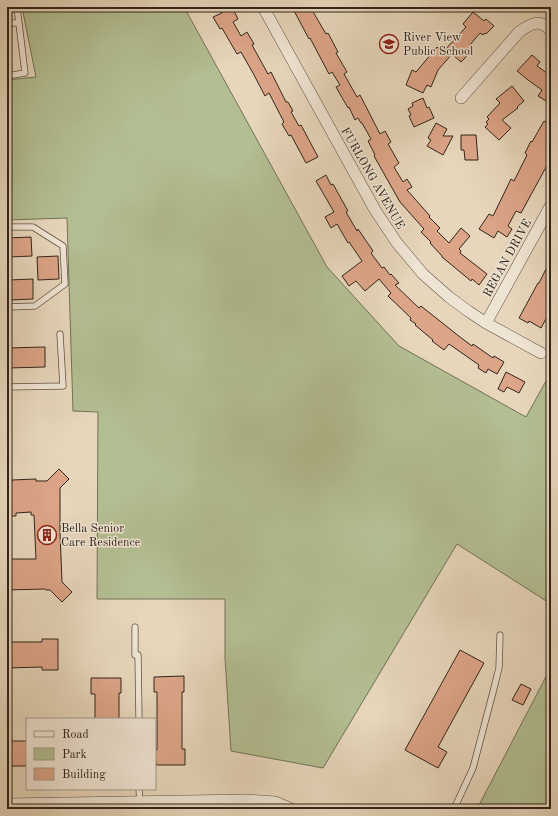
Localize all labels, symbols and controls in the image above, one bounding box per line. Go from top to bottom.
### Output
place label: River View Public School [403,32,473,58]
school or university icon: River View Public School [378,33,400,55]
street label: FURLONG AVENUE [338,126,406,231]
street label: REGAN DRIVE [482,217,534,299]
place label: Bella Senior Care Residence [61,523,141,549]
building icon: Bella Senior Care Residence [36,524,58,546]
legend [26,718,156,790]
text: Road [62,729,89,741]
text: Park [62,749,87,761]
text: Building [62,769,106,781]

